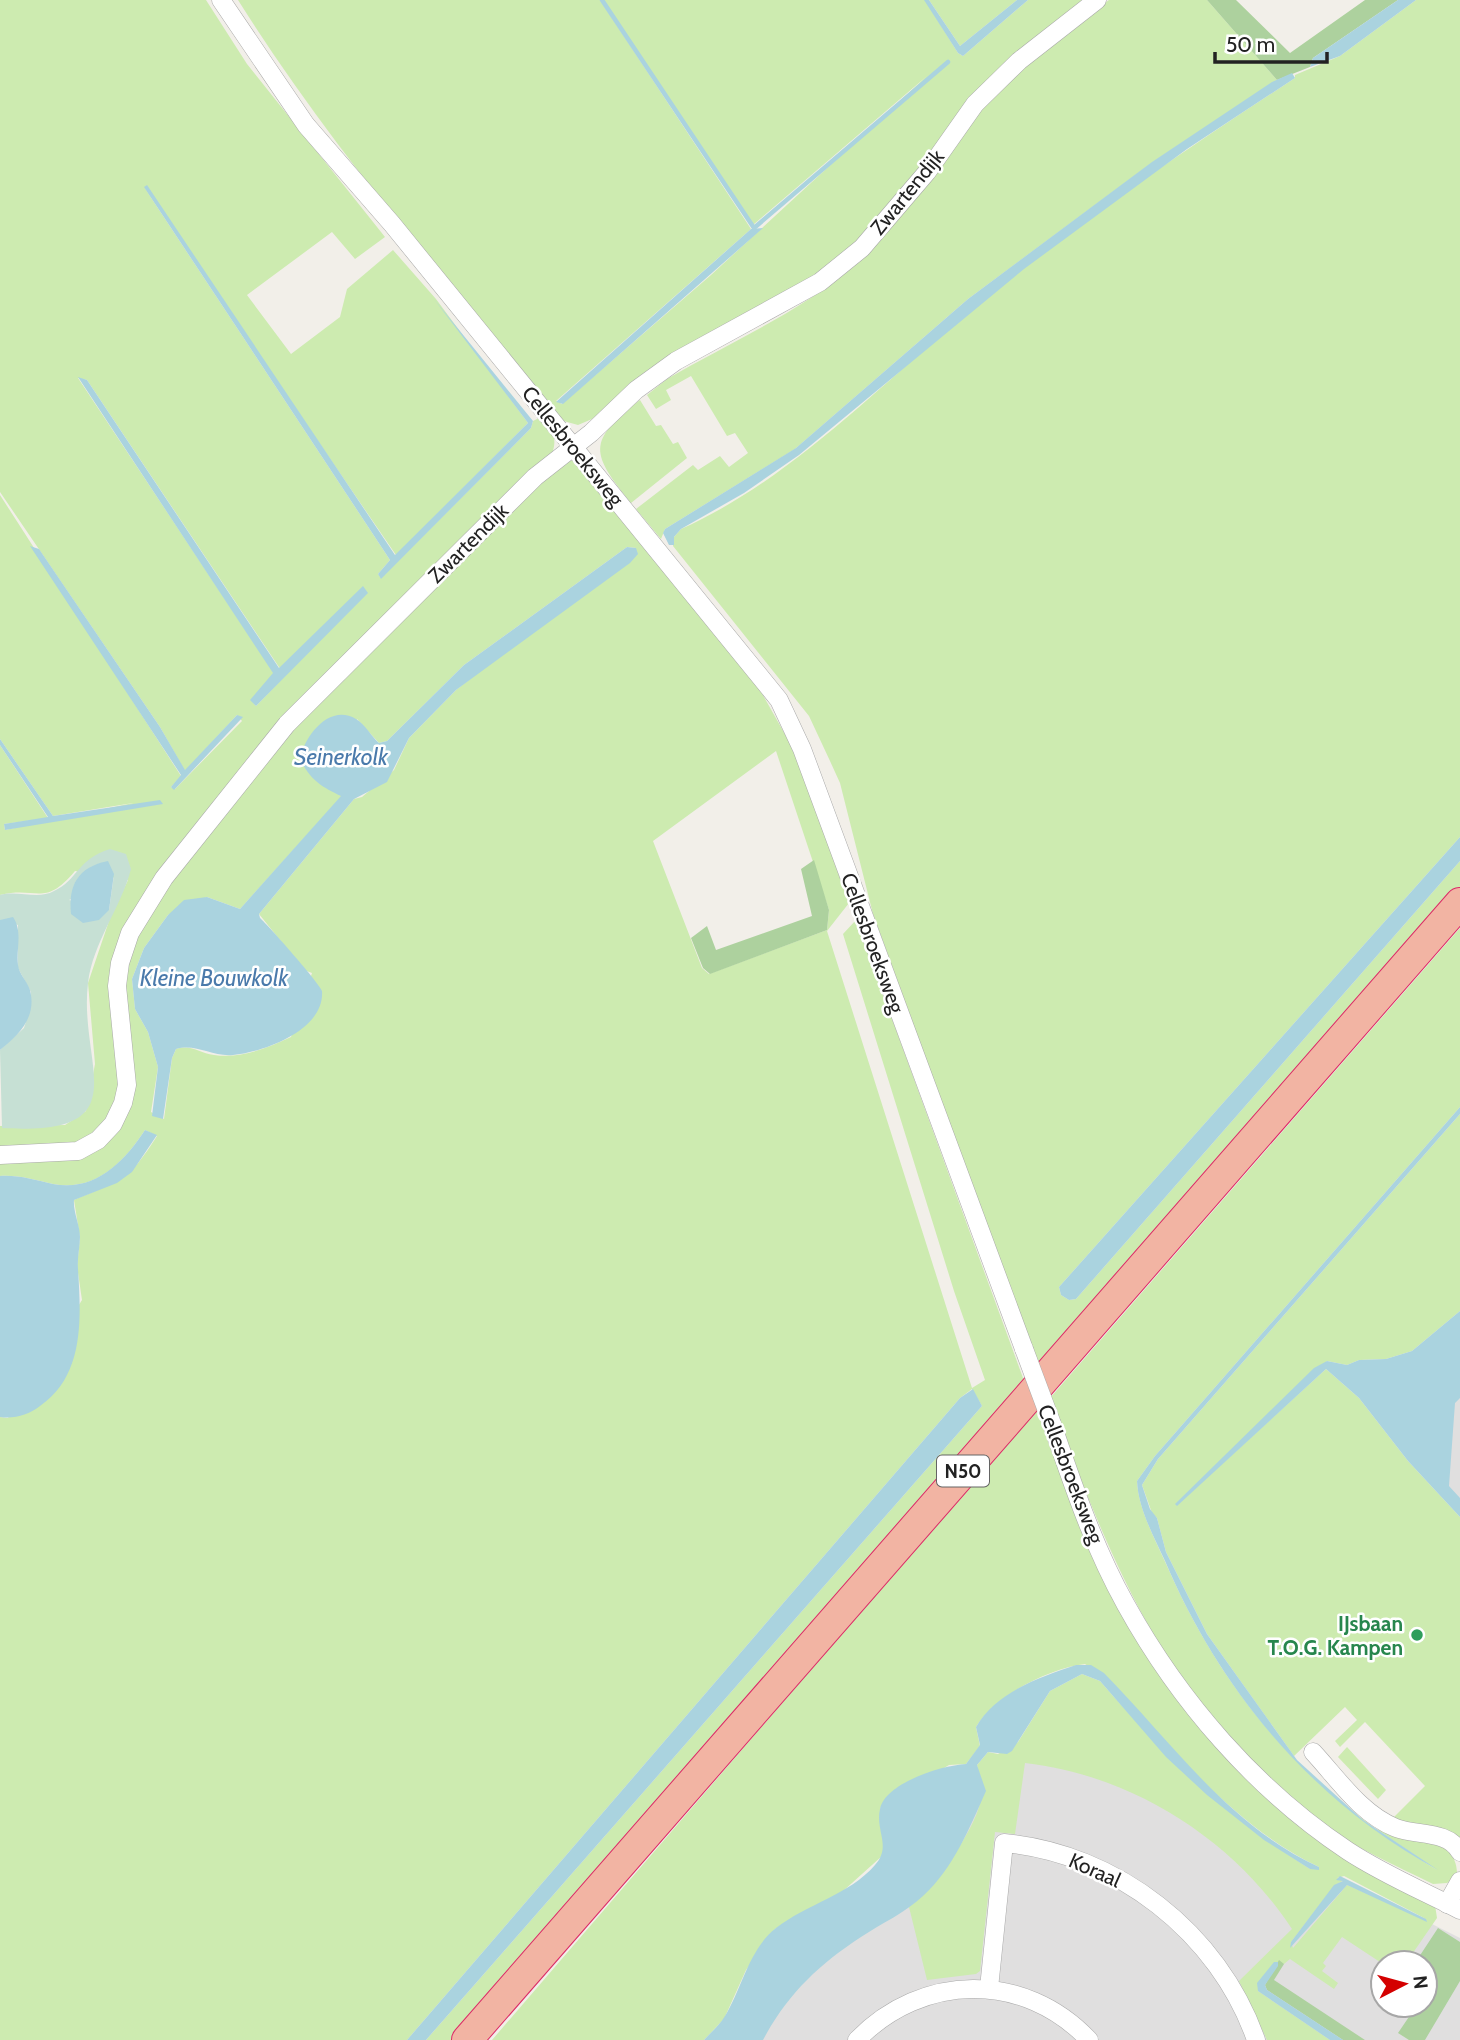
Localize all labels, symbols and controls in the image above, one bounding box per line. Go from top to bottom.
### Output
scale bar [1215,21,1327,65]
text: 50 m [1226,32,1275,57]
street label: Zwartendijk [865,144,950,240]
street label: Cellesbroeksweg [517,381,629,512]
street label: Zwartendijk [423,497,514,589]
water label: Seinerkolk [294,743,389,771]
street label: Cellesbroeksweg [836,869,910,1017]
water label: Kleine Bouwkolk [140,964,289,992]
street label: Cellesbroeksweg [1033,1401,1109,1548]
road number: N50 [937,1456,989,1486]
place label: IJsbaan T.O.G. Kampen [1267,1611,1403,1660]
marker: IJsbaan T.O.G. Kampen [1409,1627,1425,1643]
street label: Koraal [1065,1848,1125,1892]
north arrow [1369,1949,1439,2019]
text: N [1408,1974,1433,1990]

